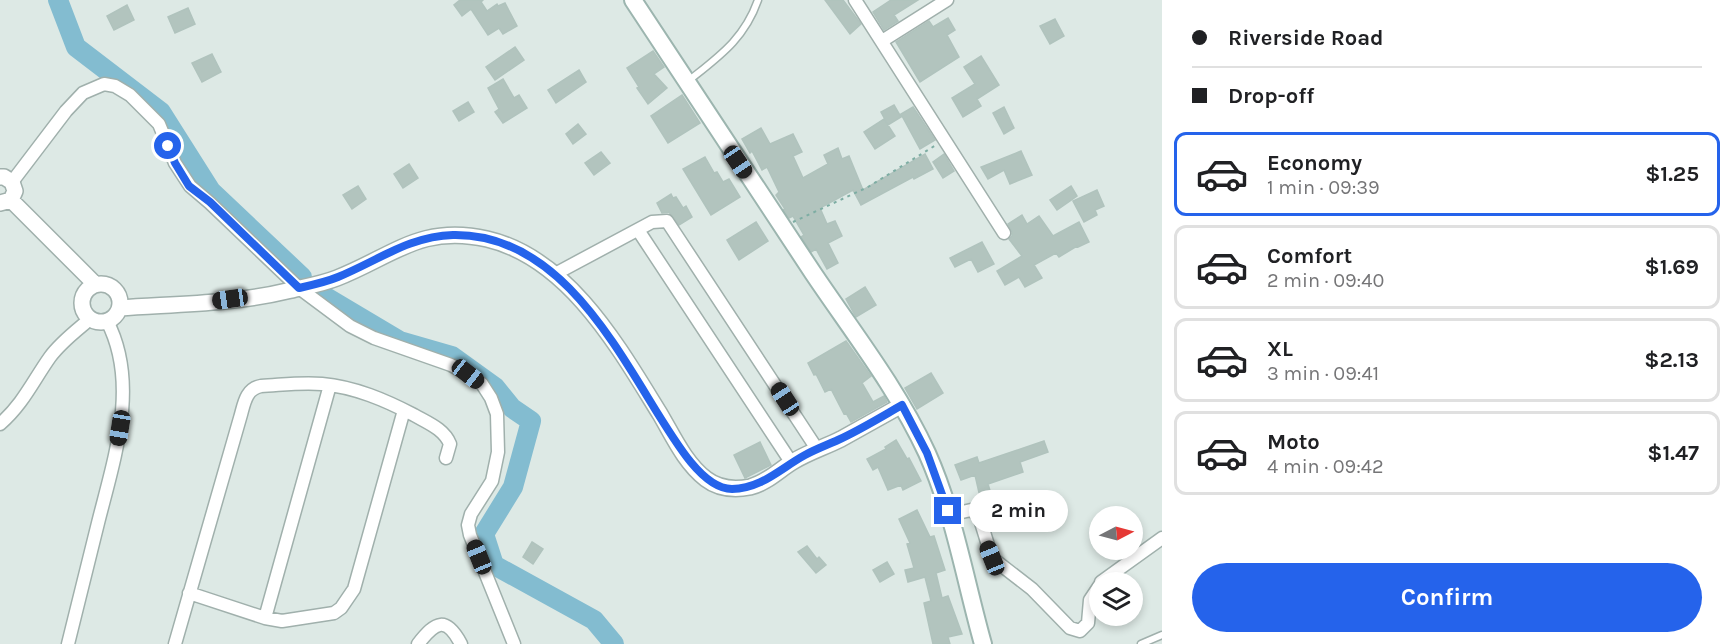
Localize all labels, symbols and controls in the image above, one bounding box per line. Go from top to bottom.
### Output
text: Riverside Road [1228,25,1384,51]
text: Drop-off [1228,83,1314,109]
route start [154,132,181,159]
car [720,142,756,182]
icon: car [1195,147,1249,201]
text: Economy [1267,150,1362,176]
text: $1.25 [1645,161,1699,187]
text: 1 min · 09:39 [1267,176,1380,199]
icon: car [1195,240,1249,294]
text: Comfort [1267,243,1352,269]
text: $1.69 [1644,254,1699,280]
text: 2 min · 09:40 [1267,269,1384,292]
car [211,288,249,310]
icon: car [1195,333,1249,387]
text: XL [1267,336,1293,362]
text: $2.13 [1644,347,1699,373]
car [448,356,488,392]
text: 3 min · 09:41 [1267,362,1379,385]
car [768,379,802,419]
car [108,409,132,447]
icon: car [1195,426,1249,480]
text: Moto [1267,429,1320,455]
text: $1.47 [1647,440,1699,466]
text: 4 min · 09:42 [1267,455,1384,478]
callout: 2 min [969,490,1068,532]
route end [934,497,961,524]
text: 2 min [991,499,1046,522]
north arrow [1089,506,1143,560]
map controls [1089,506,1143,626]
car [464,537,494,577]
car [977,538,1007,578]
button: Confirm [1192,563,1702,632]
button: layers [1089,572,1143,626]

